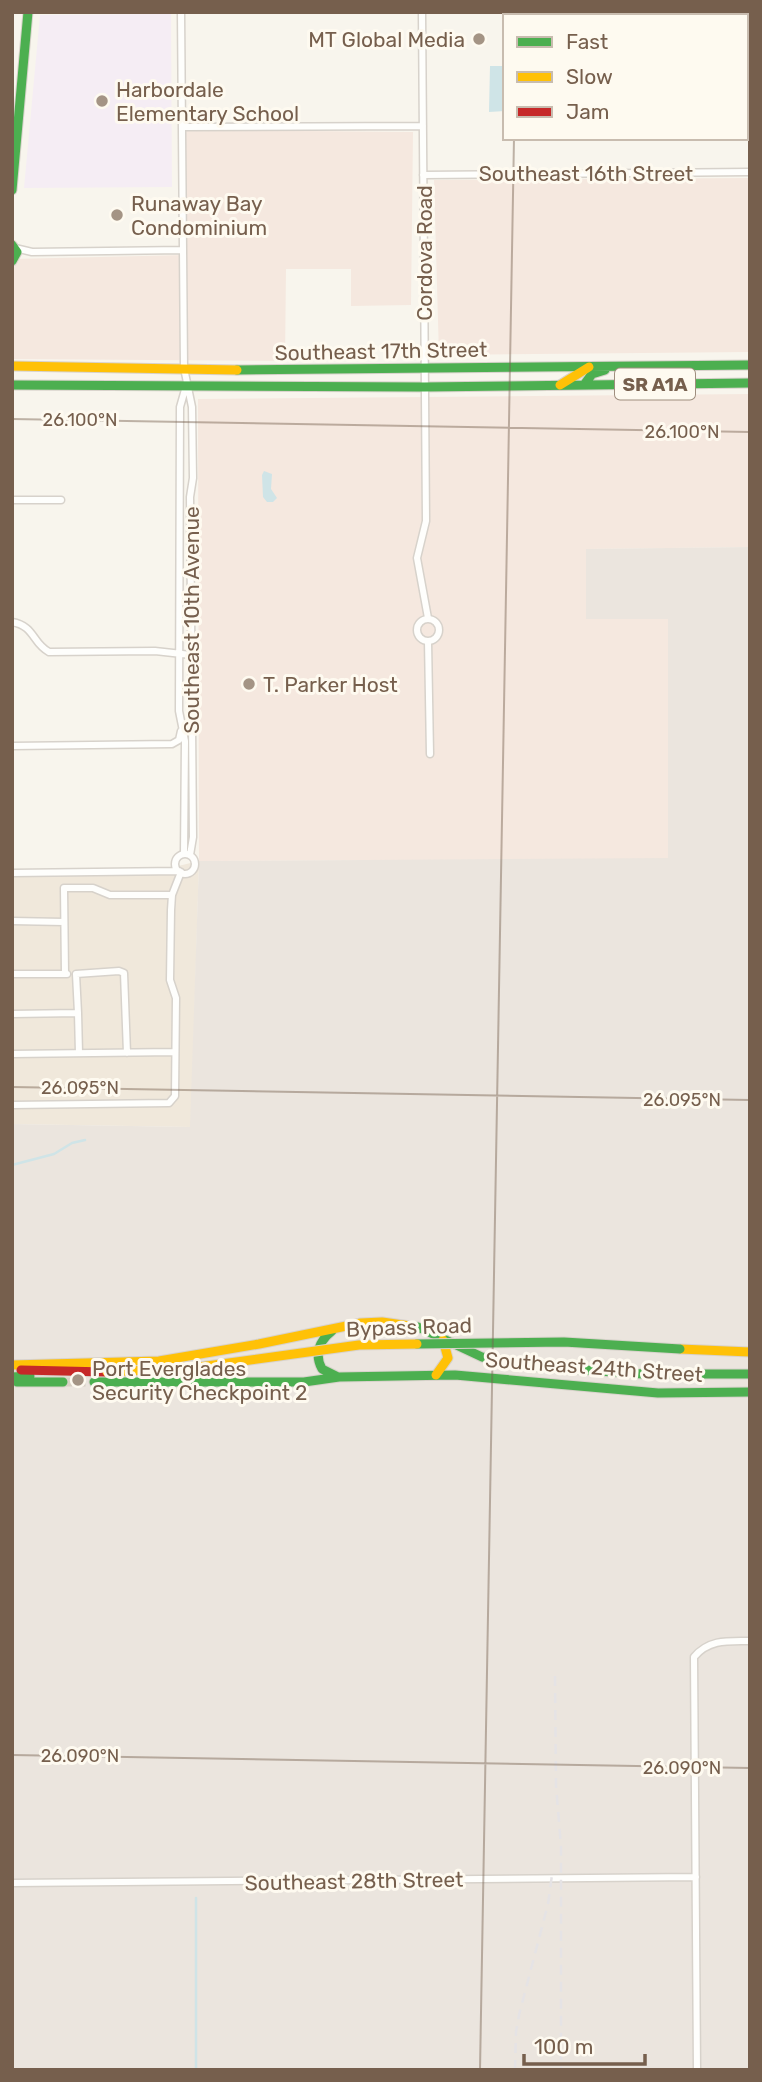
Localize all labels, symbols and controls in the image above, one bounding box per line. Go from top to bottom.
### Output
legend [503,14,748,140]
place label: MT Global Media [308,27,465,52]
text: Fast [566,29,608,54]
marker: MT Global Media [471,31,487,47]
text: Slow [566,64,613,89]
place label: Harbordale Elementary School [116,77,299,126]
marker: Harbordale Elementary School [94,93,110,109]
text: Jam [566,99,610,124]
street label: Southeast 16th Street [479,161,693,186]
street label: Cordova Road [412,185,437,321]
place label: Runaway Bay Condominium [131,191,267,240]
marker: Runaway Bay Condominium [109,207,125,223]
street label: Southeast 17th Street [274,337,488,365]
road number: SR A1A [615,368,695,400]
text: 26.100°N [43,409,117,431]
text: 26.100°N [645,421,719,443]
street label: Southeast 10th Avenue [179,506,204,734]
place label: T. Parker Host [263,672,398,697]
marker: T. Parker Host [241,676,257,692]
text: 26.095°N [41,1077,119,1099]
text: 26.095°N [643,1089,721,1111]
street label: Bypass Road [346,1312,472,1342]
street label: Southeast 24th Street [484,1347,704,1387]
place label: Port Everglades Security Checkpoint 2 [92,1356,307,1405]
marker: Port Everglades Security Checkpoint 2 [70,1372,86,1388]
text: 26.090°N [41,1745,119,1767]
text: 26.090°N [643,1757,721,1779]
street label: Southeast 28th Street [244,1867,464,1895]
scale bar [524,2022,645,2066]
text: 100 m [534,2034,593,2059]

